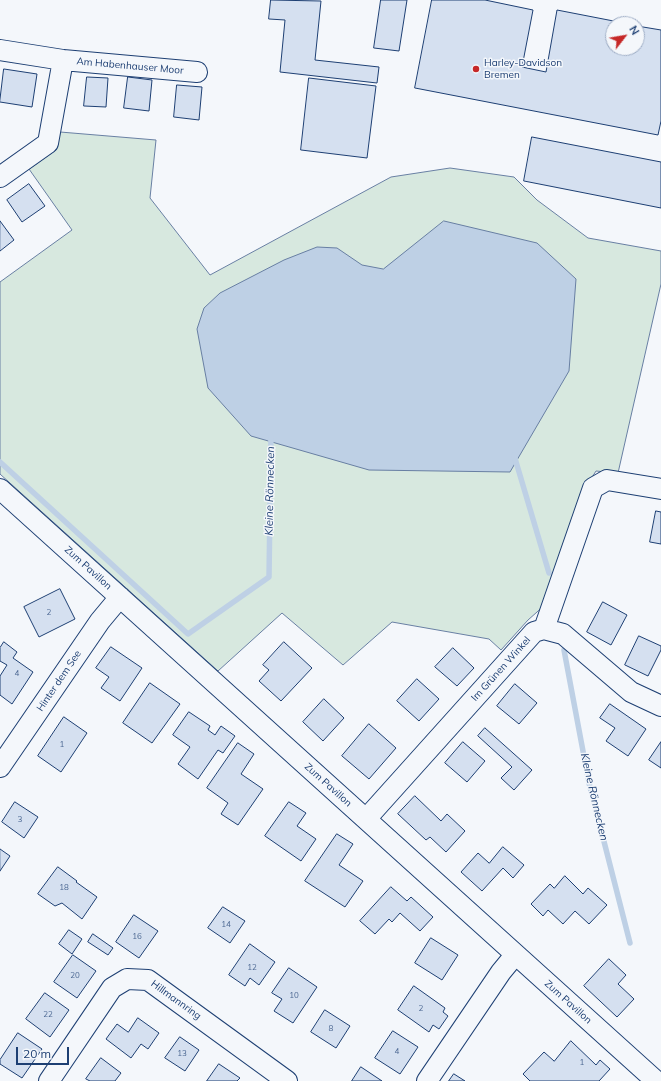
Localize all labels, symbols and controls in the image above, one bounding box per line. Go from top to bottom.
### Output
north arrow [605,16,645,56]
text: N [626,23,643,38]
street label: Am Habenhauser Moor [76,55,184,77]
place label: Harley-Davidson Bremen [484,57,562,80]
marker: Harley-Davidson Bremen [471,64,481,74]
water label: Kleine Rönnecken [263,446,277,536]
street label: Zum Pavillon [62,544,114,592]
house number: 2 [47,608,51,618]
street label: Im Grünen Winkel [469,634,533,704]
street label: Hinter dem See [34,648,84,714]
house number: 4 [15,669,19,679]
house number: 1 [60,740,64,750]
water label: Kleine Rönnecken [577,752,611,842]
street label: Zum Pavillon [302,761,354,809]
house number: 3 [18,815,22,825]
house number: 18 [59,883,69,893]
house number: 14 [221,920,231,930]
house number: 16 [132,932,142,942]
house number: 12 [247,963,257,973]
house number: 20 [70,971,80,981]
street label: Hillmannring [149,978,203,1022]
street label: Zum Pavillon [542,978,594,1026]
house number: 10 [289,991,299,1001]
house number: 2 [419,1004,423,1014]
house number: 22 [43,1010,53,1020]
house number: 8 [329,1024,333,1034]
scale bar [18,1039,71,1065]
text: 20 m [23,1046,51,1061]
house number: 4 [395,1047,399,1057]
house number: 13 [177,1049,187,1059]
house number: 1 [580,1058,584,1068]

